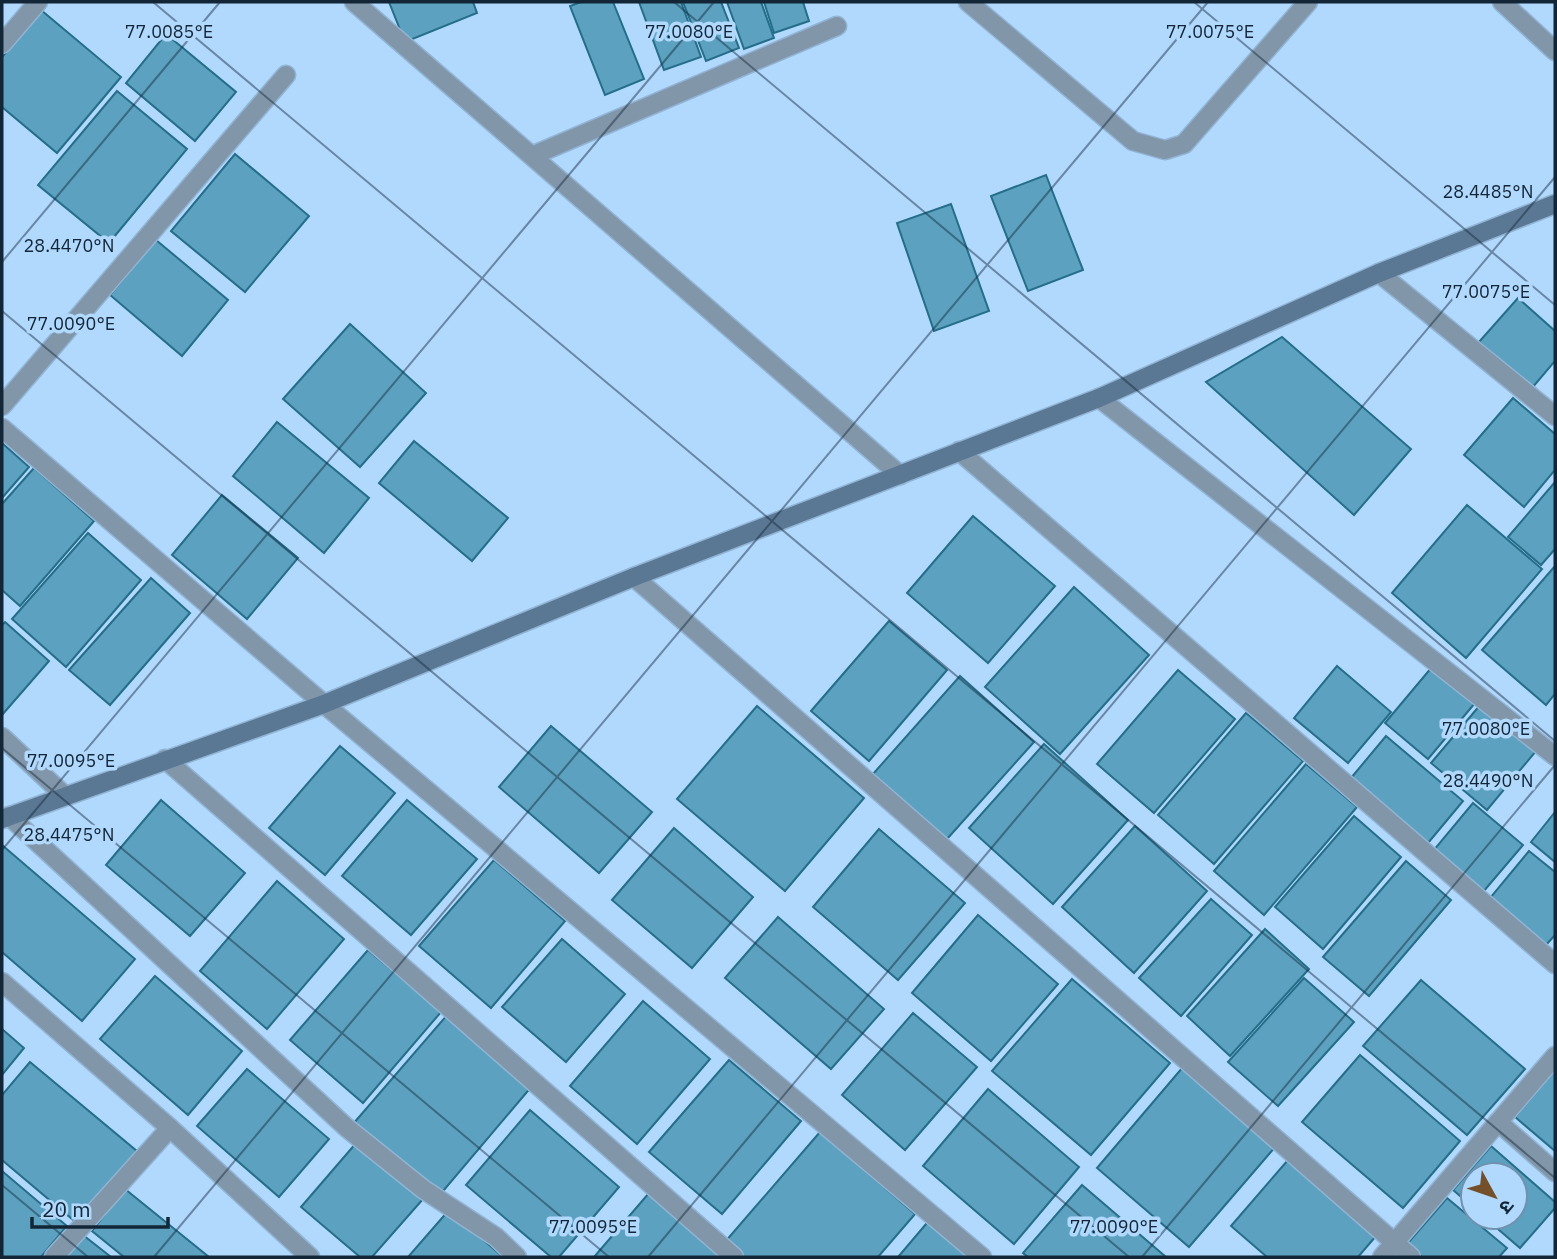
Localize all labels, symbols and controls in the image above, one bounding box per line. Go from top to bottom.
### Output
text: 77.0085°E [125,20,213,43]
text: 77.0080°E [645,20,733,43]
text: 77.0075°E [1166,20,1254,43]
text: 28.4485°N [1443,180,1533,203]
text: 28.4470°N [24,234,114,257]
text: 77.0075°E [1442,280,1530,303]
text: 77.0090°E [27,312,115,335]
text: 77.0080°E [1442,717,1530,740]
text: 77.0095°E [27,749,115,772]
text: 28.4490°N [1443,769,1533,792]
text: 28.4475°N [24,823,114,846]
north arrow [1459,1161,1529,1231]
scale bar [32,1186,168,1230]
text: 20 m [42,1195,91,1223]
text: उ [1494,1195,1520,1220]
text: 77.0095°E [549,1215,637,1238]
text: 77.0090°E [1070,1215,1158,1238]

